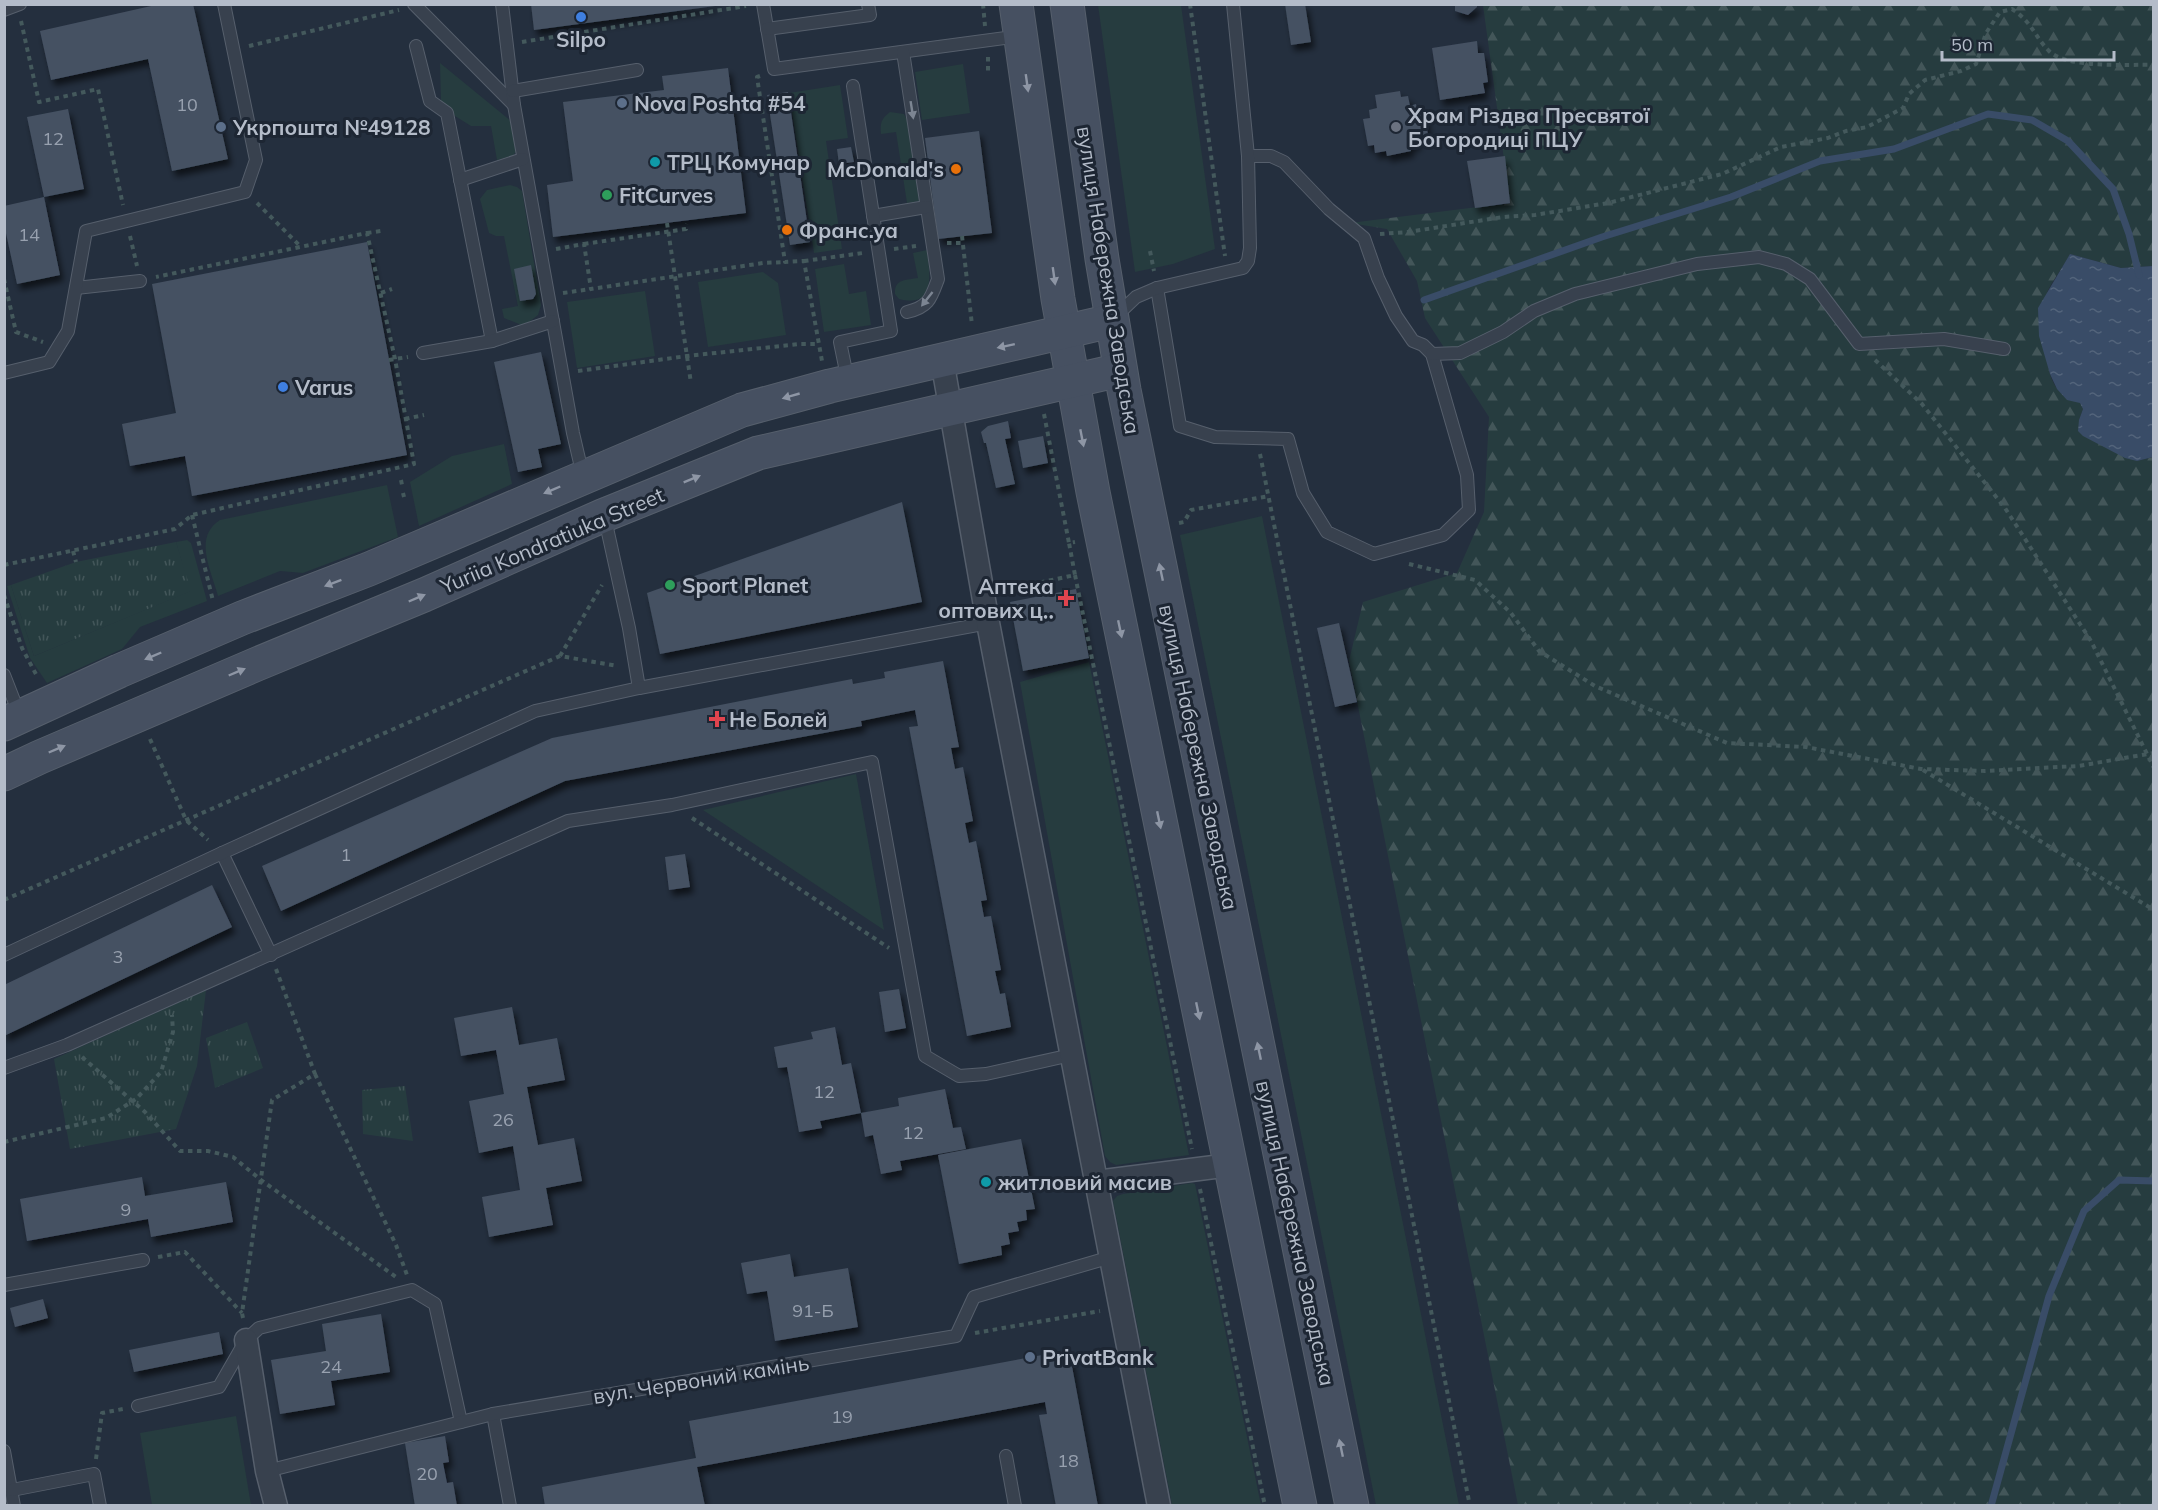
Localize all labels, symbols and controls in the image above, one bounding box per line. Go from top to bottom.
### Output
marker: Silpo [574,10,588,24]
scale bar [1942,24,2114,62]
place label: Silpo [556,26,606,52]
text: 50 m [1951,33,1993,56]
one-way arrow [1022,74,1031,93]
place label: Nova Poshta #54 [634,90,806,116]
house number: 10 [176,93,198,116]
marker: Nova Poshta #54 [615,96,629,110]
one-way arrow [907,100,916,119]
place label: Храм Різдва Пресвятої Богородиці ПЦУ [1407,102,1651,152]
place label: Укрпошта №49128 [232,114,431,140]
marker: Укрпошта №49128 [214,120,228,134]
marker: Храм Різдва Пресвятої Богородиці ПЦУ [1389,120,1403,134]
street label: вулиця Набережна Заводська [1072,124,1146,436]
house number: 12 [42,127,64,150]
place label: ТРЦ Комунар [667,149,810,175]
marker: ТРЦ Комунар [648,155,662,169]
place label: McDonald's [827,156,944,182]
marker: McDonald's [949,162,963,176]
place label: FitCurves [619,182,713,208]
marker: FitCurves [600,188,614,202]
place label: Франс.уа [799,217,898,243]
house number: 14 [18,223,40,246]
marker: Франс.уа [780,223,794,237]
one-way arrow [1050,267,1059,286]
one-way arrow [921,291,933,307]
one-way arrow [997,342,1016,351]
place label: Varus [294,374,353,400]
marker: Varus [276,380,290,394]
one-way arrow [782,392,800,401]
one-way arrow [1078,429,1087,448]
one-way arrow [683,474,701,483]
street label: Yuriia Kondratiuka Street [435,481,668,599]
one-way arrow [542,485,560,495]
one-way arrow [1156,563,1165,582]
place label: Sport Planet [682,572,808,598]
place label: Аптека оптових ц‥ [938,573,1054,623]
one-way arrow [324,578,342,588]
marker: Sport Planet [663,578,677,592]
marker: Аптека оптових ц‥ [1059,591,1073,605]
one-way arrow [408,593,426,603]
street label: вулиця Набережна Заводська [1154,602,1244,912]
one-way arrow [1116,620,1125,639]
one-way arrow [143,651,161,661]
one-way arrow [228,668,245,677]
place label: Не Болей [729,706,827,732]
marker: Не Болей [710,712,724,726]
one-way arrow [49,745,66,754]
one-way arrow [1155,811,1164,830]
house number: 1 [341,843,351,866]
house number: 3 [113,945,123,968]
one-way arrow [1194,1002,1204,1020]
one-way arrow [1254,1042,1263,1061]
street label: вулиця Набережна Заводська [1251,1078,1341,1388]
house number: 12 [813,1080,835,1103]
house number: 26 [492,1108,514,1131]
house number: 12 [902,1121,924,1144]
place label: житловий масив [997,1169,1172,1195]
marker: житловий масив [979,1175,993,1189]
house number: 9 [121,1198,131,1221]
house number: 91-Б [792,1299,834,1322]
place label: PrivatBank [1042,1344,1154,1370]
street label: вул. Червоний камінь [591,1349,811,1409]
marker: PrivatBank [1023,1350,1037,1364]
house number: 24 [320,1355,342,1378]
house number: 19 [831,1405,853,1428]
one-way arrow [1335,1439,1345,1457]
house number: 18 [1057,1449,1079,1472]
house number: 20 [416,1462,438,1485]

